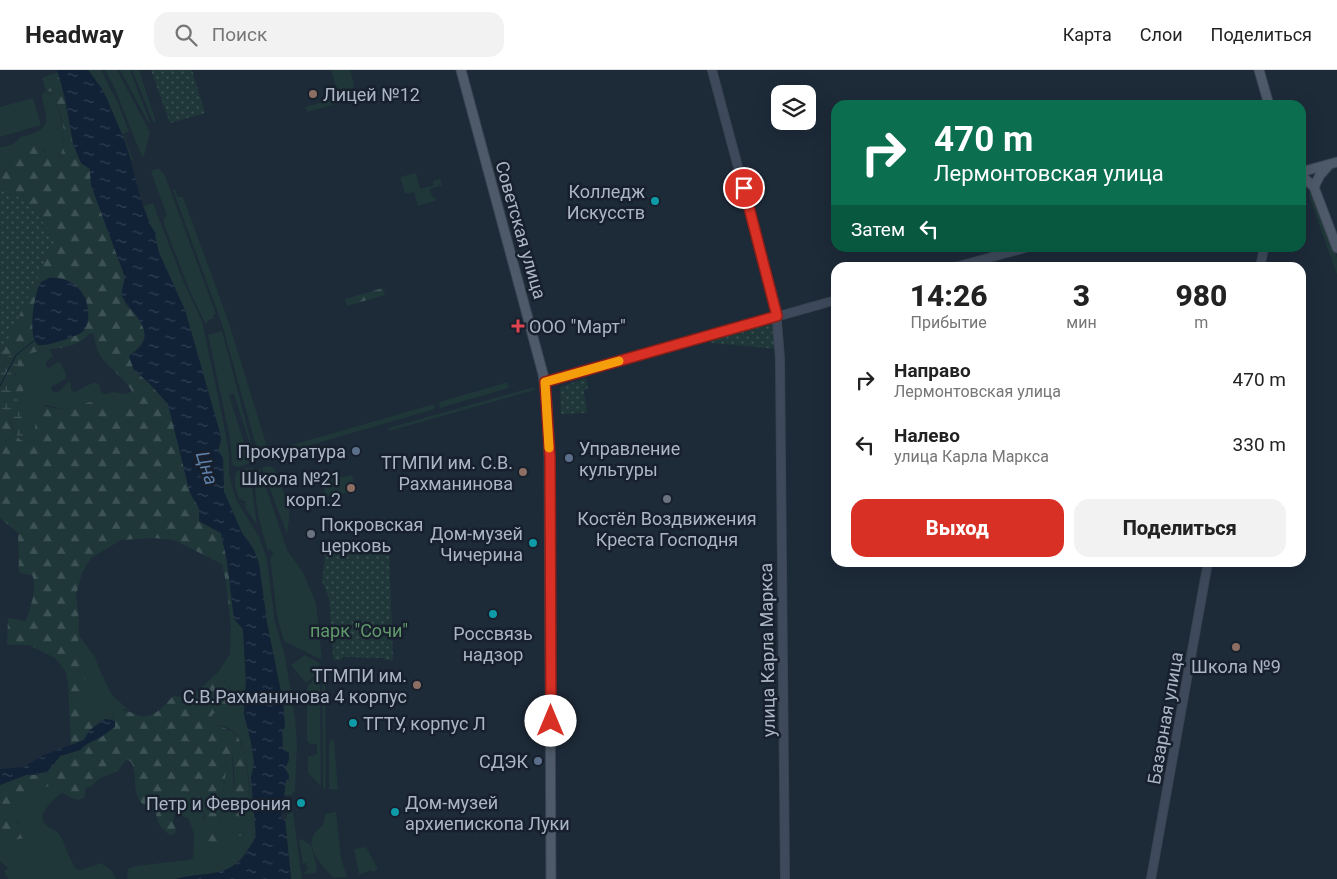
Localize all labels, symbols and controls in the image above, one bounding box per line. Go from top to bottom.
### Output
search box [154,12,504,57]
text: Headway [25,21,124,49]
icon: search [172,21,200,49]
text: Поиск [212,23,267,46]
text: Карта [1063,24,1112,45]
text: Слои [1140,24,1183,45]
text: Поделиться [1211,24,1312,45]
place label: Лицей №12 [323,84,420,105]
map controls [771,85,816,130]
button: layers [771,85,816,130]
marker: Лицей №12 [307,88,319,100]
text: 470 m [934,119,1033,160]
icon: right [851,120,916,185]
street label: Советская улица [491,159,551,301]
text: Лермонтовская улица [934,161,1164,186]
pin [723,167,765,209]
icon: arrive [730,174,758,202]
place label: Колледж Искусств [567,181,645,223]
marker: Колледж Искусств [649,195,661,207]
icon: left [915,215,943,243]
text: Затем [851,218,905,241]
text: 14:26 [910,278,988,313]
text: 3 [1073,278,1090,313]
text: 980 [1175,278,1227,313]
text: Прибытие [911,313,987,332]
text: мин [1066,313,1097,332]
text: m [1194,313,1208,332]
place label: ООО "Март" [529,316,626,337]
marker: ООО "Март" [511,319,525,333]
text: Направо [894,359,971,382]
icon: right [851,366,879,394]
text: 470 m [1233,368,1286,391]
text: Лермонтовская улица [894,382,1061,401]
text: Налево [894,424,960,447]
icon: left [851,431,879,459]
text: 330 m [1233,433,1286,456]
place label: Управление культуры [579,438,680,480]
place label: Прокуратура [238,441,346,462]
marker: Прокуратура [350,445,362,457]
text: улица Карла Маркса [894,447,1049,466]
water label: Цна [191,448,223,488]
place label: ТГМПИ им. С.В. Рахманинова [381,452,513,494]
marker: Управление культуры [563,452,575,464]
marker: ТГМПИ им. С.В. Рахманинова [517,466,529,478]
place label: Школа №21 корп.2 [241,468,341,510]
marker: Школа №21 корп.2 [345,482,357,494]
marker: Костёл Воздвижения Креста Господня [661,493,673,505]
button: Выход [851,499,1064,557]
button: Поделиться [1074,499,1286,557]
place label: Костёл Воздвижения Креста Господня [577,508,757,550]
place label: Покровская церковь [321,514,423,556]
place label: Дом-музей Чичерина [430,523,523,565]
marker: Покровская церковь [305,528,317,540]
marker: Дом-музей Чичерина [527,537,539,549]
street label: улица Карла Маркса [755,563,779,737]
marker: Россвязь надзор [487,608,499,620]
park label: парк "Сочи" [310,620,408,641]
place label: Россвязь надзор [453,623,533,665]
marker: Школа №9 [1230,641,1242,653]
street label: Базарная улица [1143,650,1187,786]
place label: Школа №9 [1191,656,1281,677]
place label: ТГМПИ им. С.В.Рахманинова 4 корпус [183,665,407,707]
marker: ТГМПИ им. С.В.Рахманинова 4 корпус [411,679,423,691]
position arrow [524,694,576,746]
place label: ТГТУ, корпус Л [363,713,486,734]
marker: ТГТУ, корпус Л [347,717,359,729]
place label: СДЭК [479,751,528,772]
marker: СДЭК [532,755,544,767]
place label: Дом-музей архиепископа Луки [405,792,570,834]
place label: Петр и Феврония [146,793,291,814]
marker: Петр и Феврония [295,797,307,809]
marker: Дом-музей архиепископа Луки [389,806,401,818]

